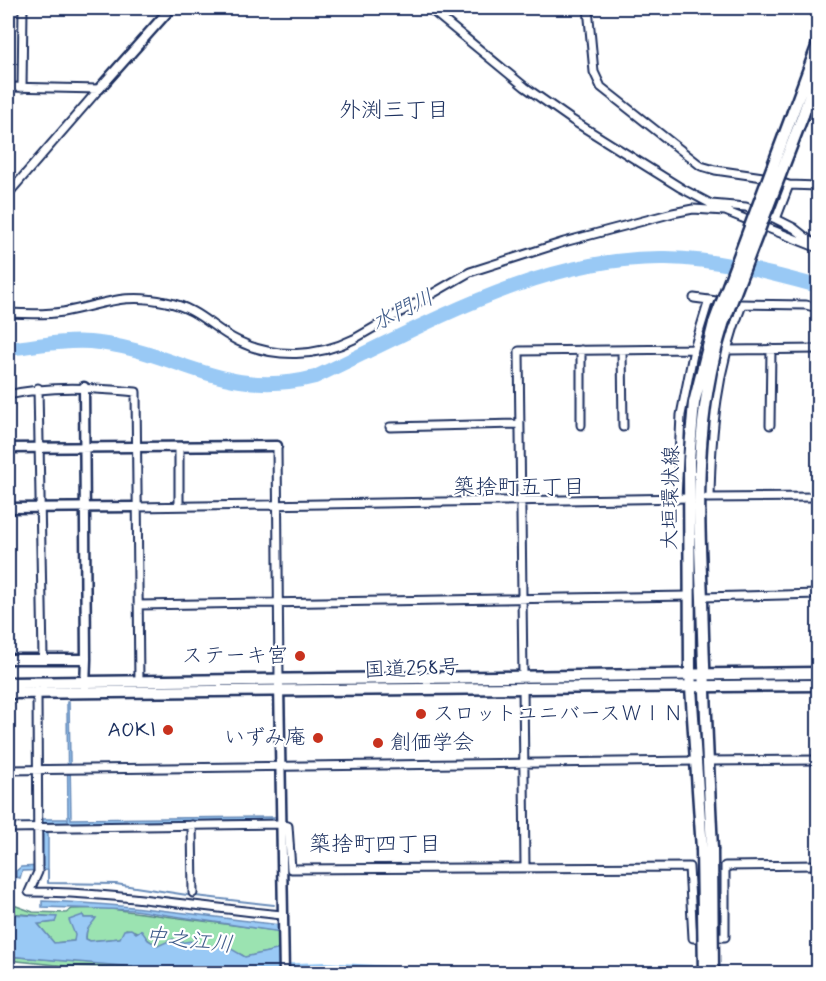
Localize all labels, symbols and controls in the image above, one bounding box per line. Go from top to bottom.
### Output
district label: 外渕三丁目 [339,97,449,125]
water label: 水門川 [367,284,439,338]
street label: 大垣環状線 [656,445,686,551]
district label: 築捨町五丁目 [453,474,585,502]
place label: ステーキ宮 [182,642,288,670]
marker: ステーキ宮 [293,649,307,663]
street label: 国道258号 [364,653,460,685]
place label: スロットユニバースＷＩＮ [433,700,684,728]
marker: スロットユニバースＷＩＮ [414,707,428,721]
place label: AOKI [107,716,156,744]
marker: AOKI [161,723,175,737]
place label: いずみ庵 [224,724,306,752]
place label: 創価学会 [390,729,474,757]
marker: いずみ庵 [311,731,325,745]
marker: 創価学会 [371,736,385,750]
district label: 築捨町四丁目 [309,831,441,859]
water label: 中之江川 [144,922,234,960]

